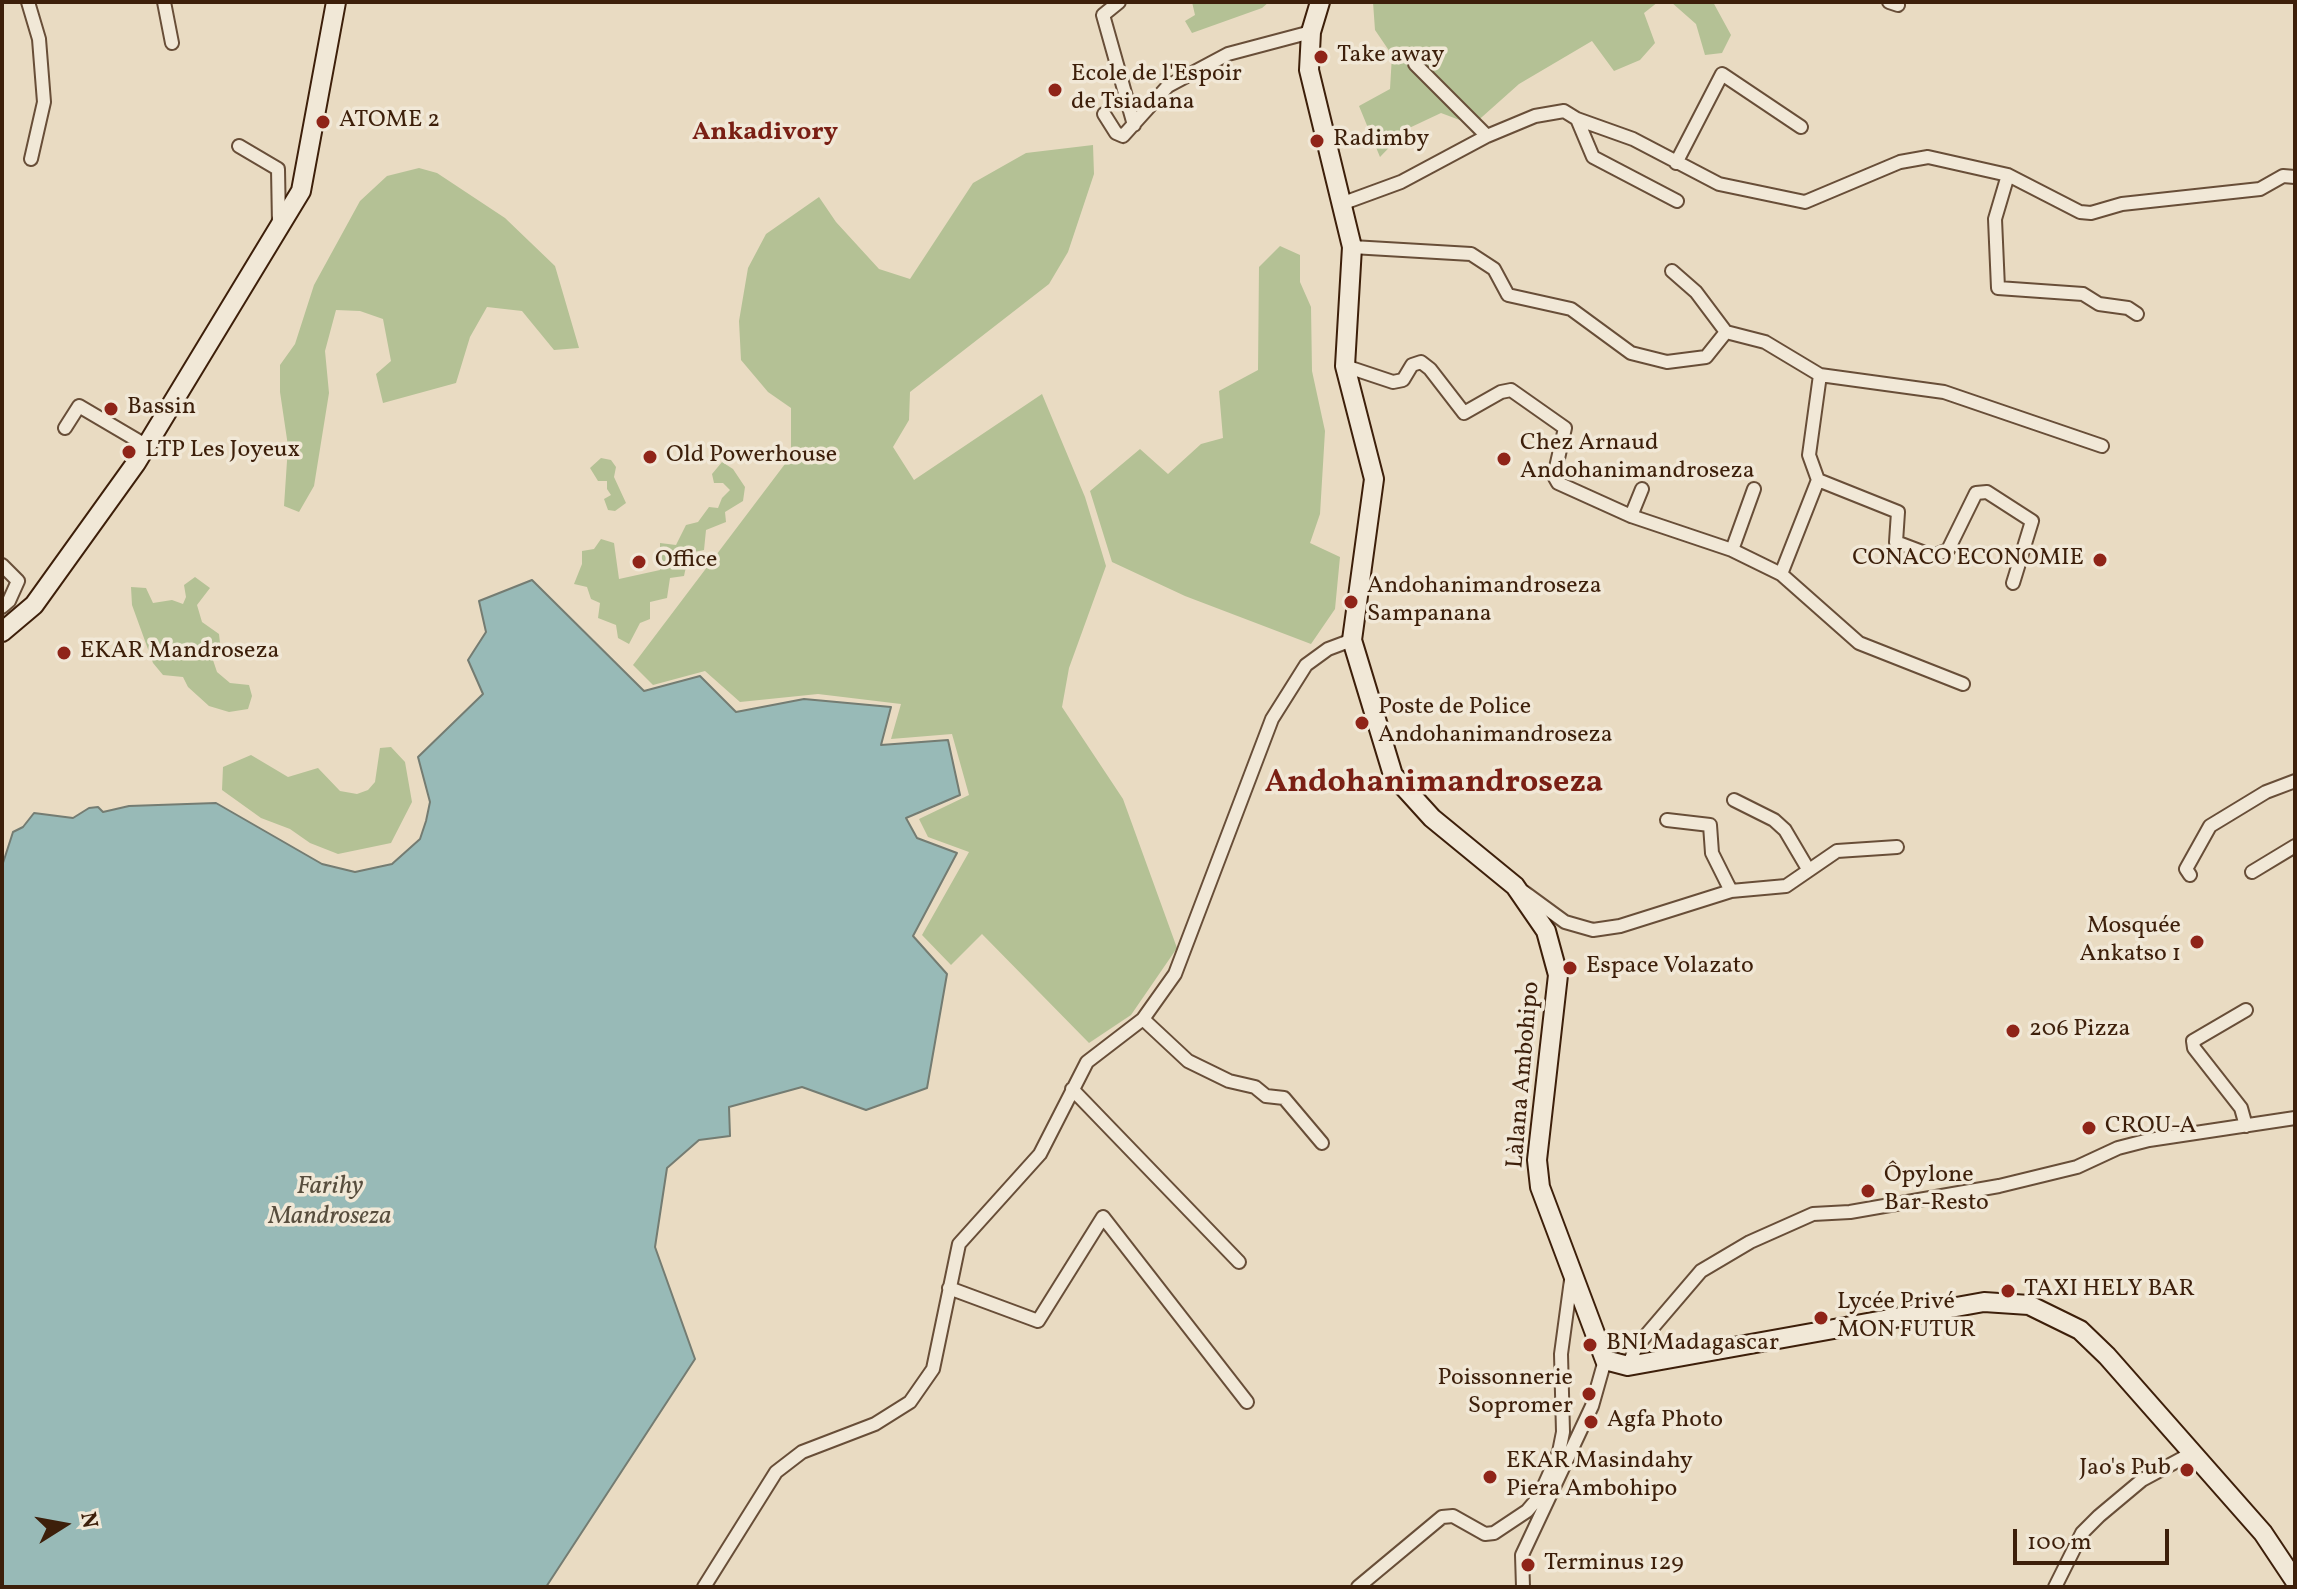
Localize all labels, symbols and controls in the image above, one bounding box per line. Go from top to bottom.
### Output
place label: Take away [1337,43,1444,71]
marker: Take away [1312,48,1330,66]
place label: Ecole de l'Espoir de Tsiadana [1071,62,1242,118]
marker: Ecole de l'Espoir de Tsiadana [1046,81,1064,99]
place label: ATOME 2 [339,108,440,136]
marker: ATOME 2 [314,113,332,131]
district label: Ankadivory [692,118,838,150]
place label: Radimby [1333,127,1429,155]
marker: Radimby [1308,132,1326,150]
place label: Bassin [127,395,196,423]
marker: Bassin [102,400,120,418]
place label: Chez Arnaud Andohanimandroseza [1520,431,1755,487]
place label: LTP Les Joyeux [145,438,300,466]
marker: LTP Les Joyeux [120,443,138,461]
place label: Old Powerhouse [666,443,837,471]
marker: Old Powerhouse [641,448,659,466]
marker: Chez Arnaud Andohanimandroseza [1495,450,1513,468]
place label: CONACO ECONOMIE [1852,546,2084,574]
place label: Office [655,548,717,576]
marker: CONACO ECONOMIE [2091,551,2109,569]
marker: Office [630,553,648,571]
place label: Andohanimandroseza Sampanana [1367,574,1602,630]
marker: Andohanimandroseza Sampanana [1342,593,1360,611]
place label: EKAR Mandroseza [80,639,279,667]
marker: EKAR Mandroseza [55,644,73,662]
place label: Poste de Police Andohanimandroseza [1378,695,1613,751]
marker: Poste de Police Andohanimandroseza [1353,714,1371,732]
district label: Andohanimandroseza [1265,766,1603,804]
place label: Mosquée Ankatso 1 [2080,914,2181,970]
marker: Mosquée Ankatso 1 [2188,933,2206,951]
place label: Espace Volazato [1586,954,1754,982]
marker: Espace Volazato [1561,959,1579,977]
street label: Làlana Ambohipo [1502,980,1548,1170]
place label: 206 Pizza [2029,1017,2130,1045]
marker: 206 Pizza [2004,1022,2022,1040]
place label: CROU-A [2105,1114,2196,1142]
marker: CROU-A [2080,1119,2098,1137]
place label: Ôpylone Bar-Resto [1884,1163,1989,1219]
water label: Farihy Mandroseza [269,1172,391,1234]
marker: Ôpylone Bar-Resto [1859,1182,1877,1200]
place label: TAXI HELY BAR [2024,1277,2195,1305]
marker: TAXI HELY BAR [1999,1282,2017,1300]
place label: Lycée Privé MON FUTUR [1837,1290,1976,1346]
marker: Lycée Privé MON FUTUR [1812,1309,1830,1327]
place label: BNI Madagascar [1606,1331,1779,1359]
marker: BNI Madagascar [1581,1336,1599,1354]
place label: Poissonnerie Sopromer [1438,1366,1573,1422]
marker: Poissonnerie Sopromer [1580,1385,1598,1403]
place label: Agfa Photo [1607,1408,1723,1436]
marker: Agfa Photo [1582,1413,1600,1431]
place label: EKAR Masindahy Piera Ambohipo [1506,1449,1693,1505]
place label: Jao's Pub [2079,1456,2171,1484]
marker: Jao's Pub [2178,1461,2196,1479]
marker: EKAR Masindahy Piera Ambohipo [1481,1468,1499,1486]
north arrow [24,1485,104,1565]
text: N [71,1510,105,1531]
scale bar [2017,1513,2173,1563]
text: 100 m [2027,1526,2092,1560]
place label: Terminus 129 [1544,1551,1684,1579]
marker: Terminus 129 [1519,1556,1537,1574]

